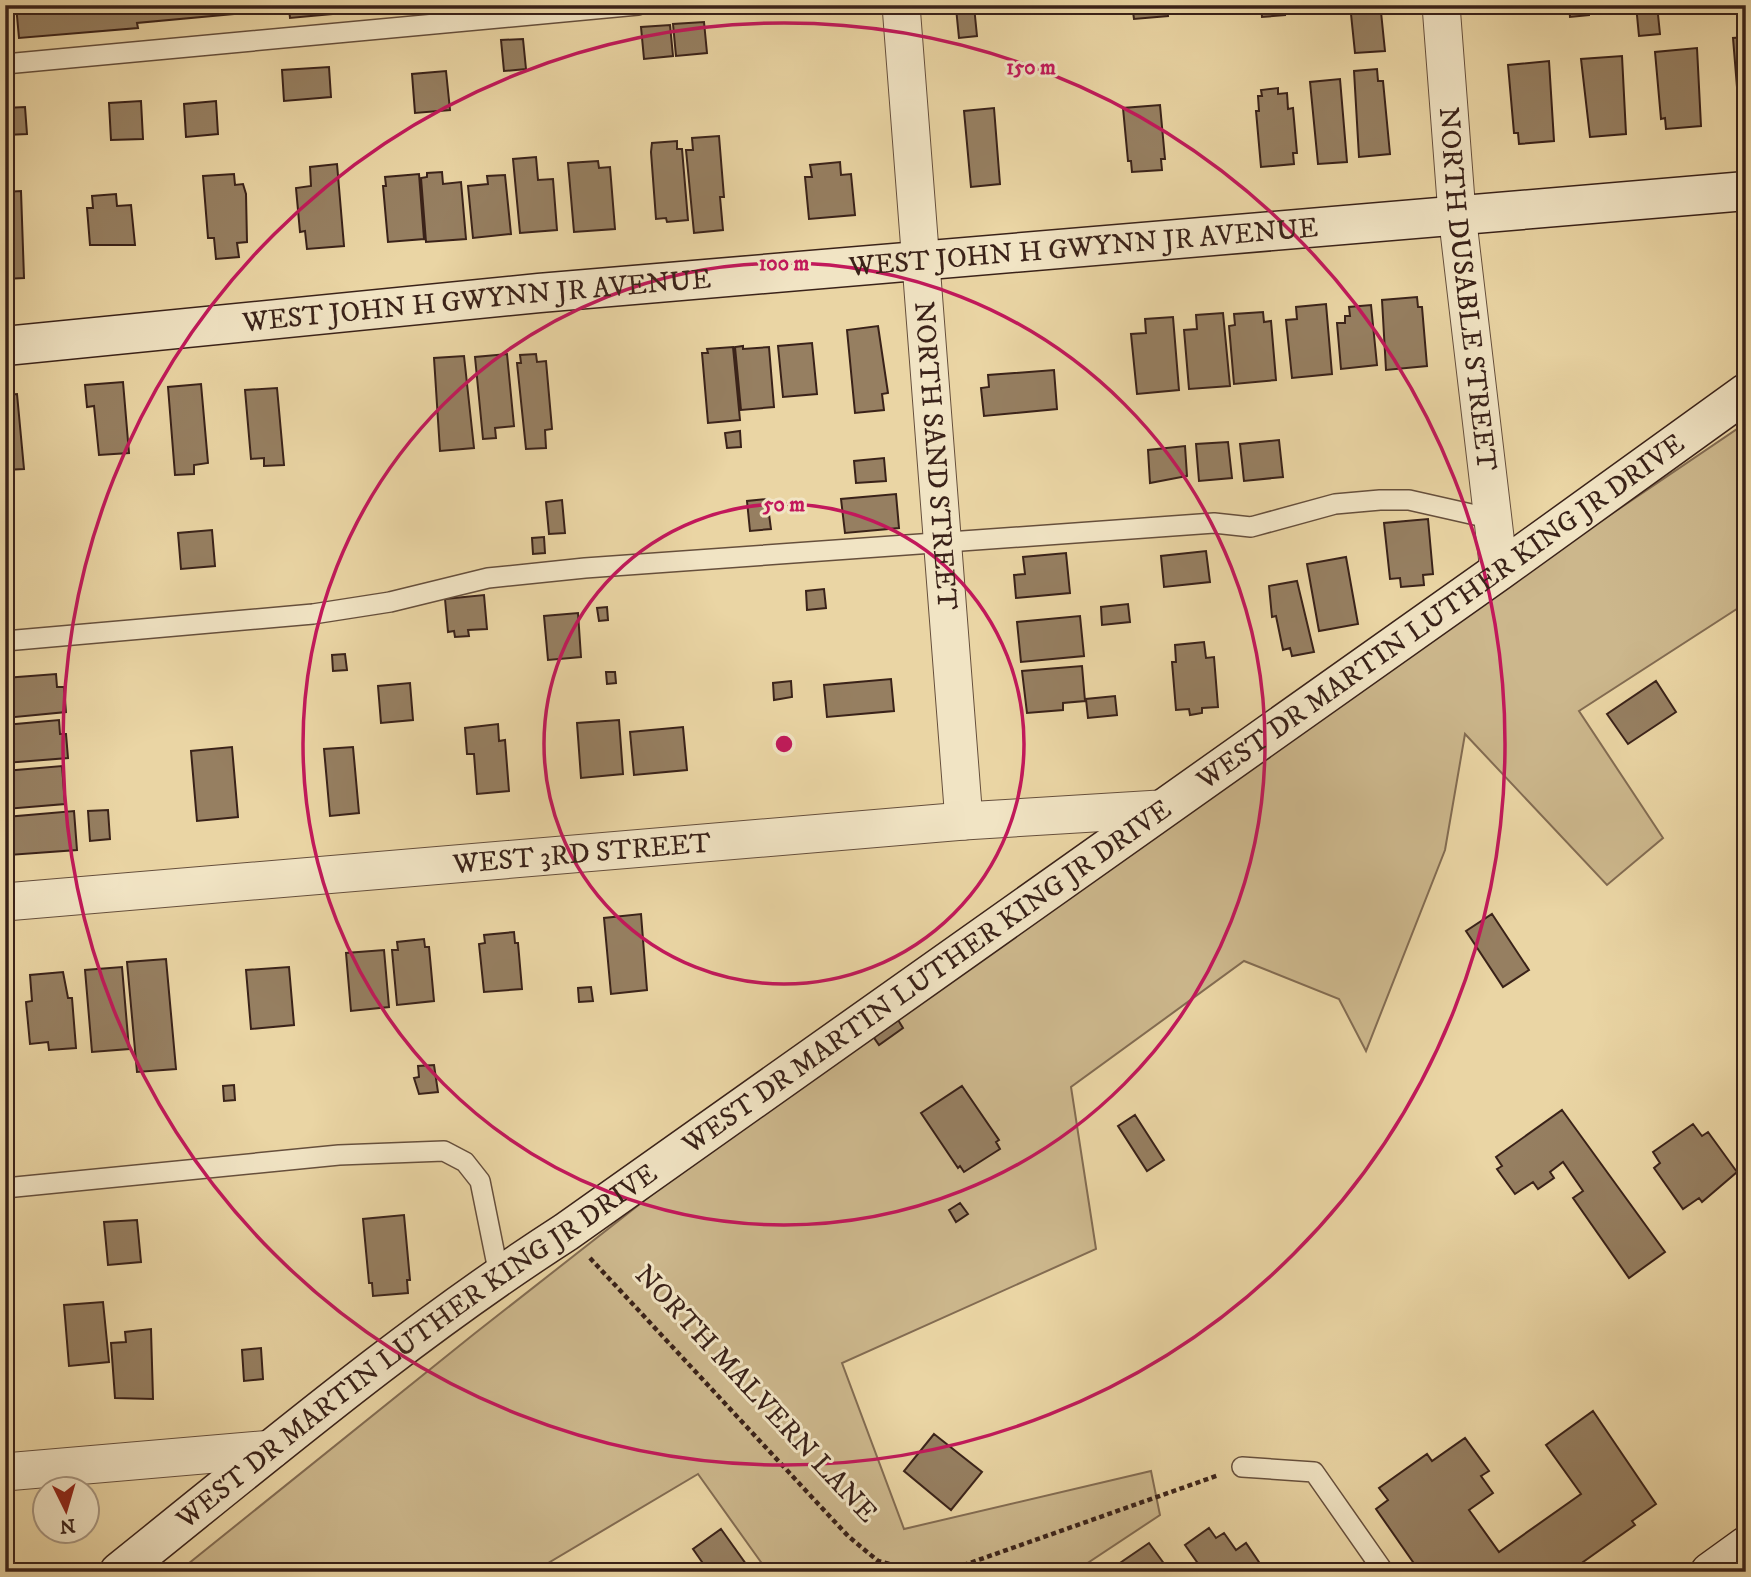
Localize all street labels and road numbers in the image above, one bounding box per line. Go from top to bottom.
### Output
street label: NORTH DUSABLE STREET [1431,106,1505,472]
street label: WEST JOHN H GWYNN JR AVENUE [846,210,1319,284]
street label: WEST JOHN H GWYNN JR AVENUE [240,261,713,340]
street label: NORTH SAND STREET [906,300,965,611]
street label: WEST DR MARTIN LUTHER KING JR DRIVE [1189,426,1691,798]
street label: WEST DR MARTIN LUTHER KING JR DRIVE [675,791,1178,1162]
street label: WEST 3RD STREET [451,825,712,882]
street label: WEST DR MARTIN LUTHER KING JR DRIVE [168,1156,664,1537]
street label: NORTH MALVERN LANE [627,1258,885,1530]

